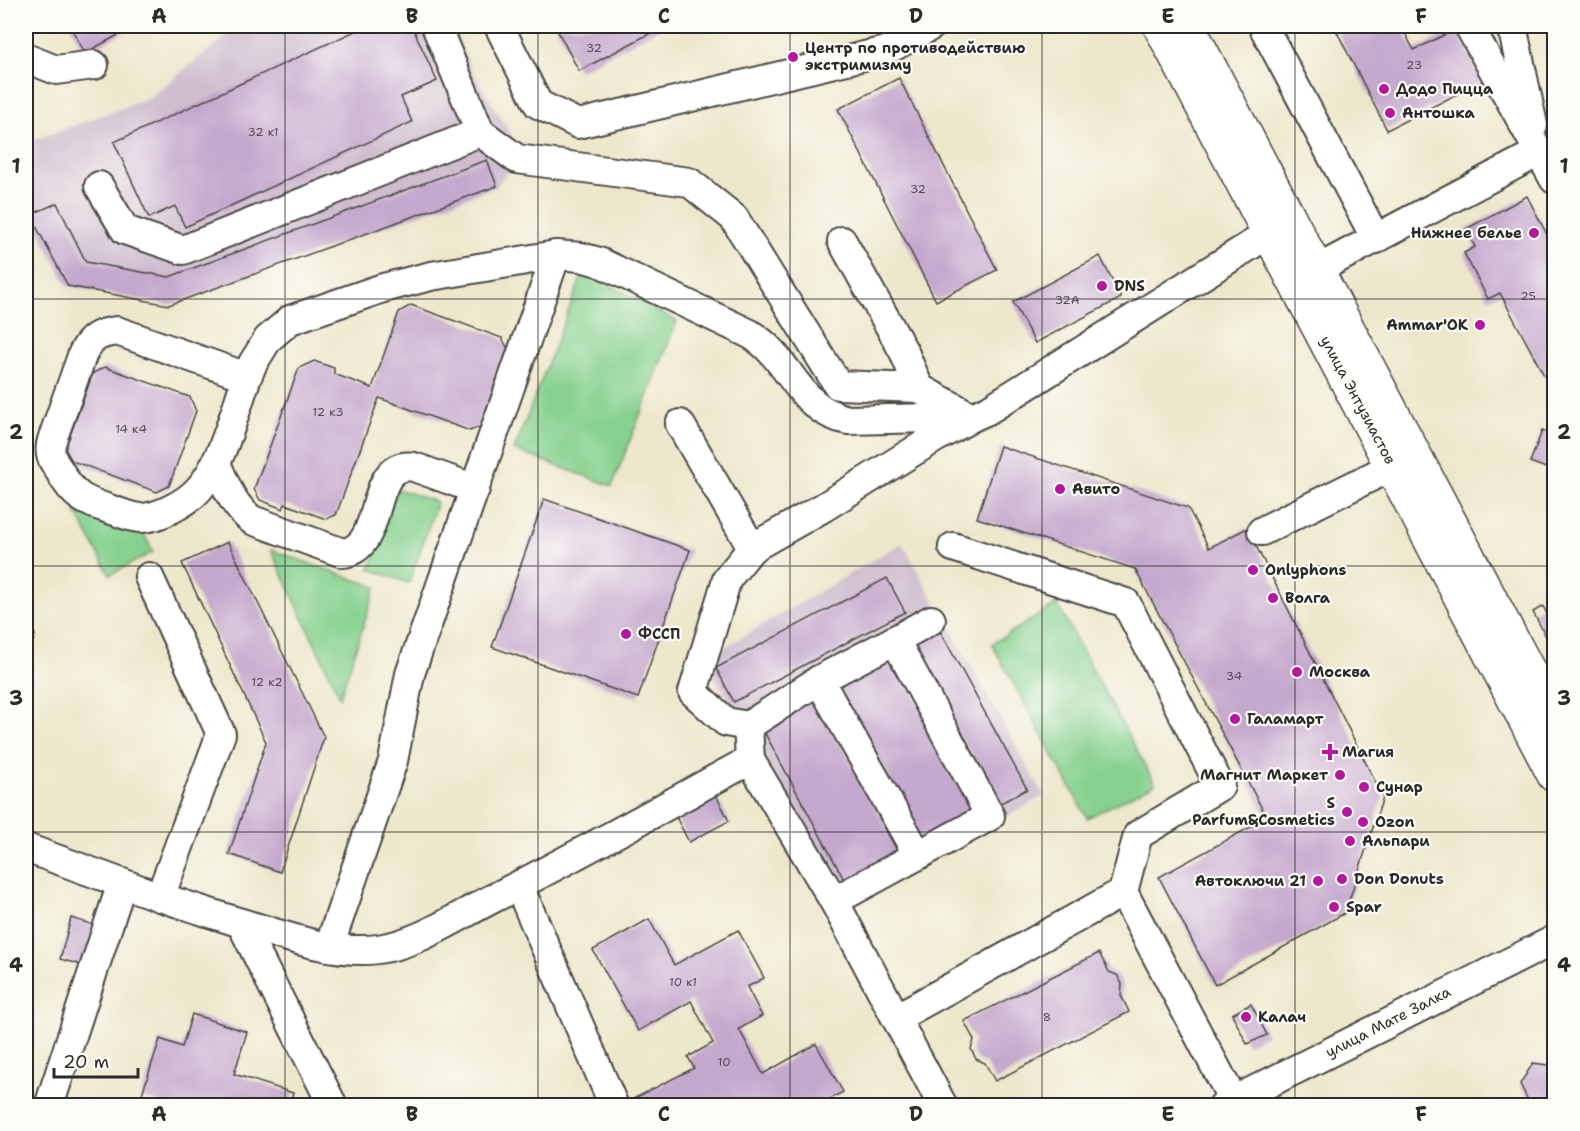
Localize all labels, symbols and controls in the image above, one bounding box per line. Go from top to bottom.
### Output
text: A [151,3,167,29]
text: B [406,3,418,29]
text: C [658,3,670,29]
text: D [909,3,923,29]
text: E [1161,3,1175,29]
text: F [1415,3,1427,29]
place label: Центр по противодействию экстримизму [805,38,1025,75]
house number: 32 [586,40,602,56]
marker: Центр по противодействию экстримизму [786,50,800,64]
house number: 23 [1406,57,1422,73]
place label: Додо Пицца [1396,79,1494,99]
marker: Додо Пицца [1377,82,1391,96]
place label: Антошка [1402,103,1476,123]
marker: Антошка [1383,106,1397,120]
house number: 32 к1 [248,124,278,140]
text: 1 [11,153,21,179]
text: 1 [1559,153,1569,179]
house number: 32 [910,181,926,197]
place label: Нижнее белье [1411,223,1522,243]
marker: Нижнее белье [1527,226,1541,240]
place label: DNS [1114,276,1145,296]
marker: DNS [1095,279,1109,293]
house number: 25 [1520,288,1536,304]
house number: 32А [1055,292,1080,308]
place label: Ammar'OK [1386,315,1469,335]
marker: Ammar'OK [1473,318,1487,332]
street label: улица Энтузиастов [1316,332,1400,468]
house number: 12 к3 [312,404,344,420]
text: 2 [9,419,23,445]
text: 2 [1557,419,1571,445]
house number: 14 к4 [115,421,147,437]
place label: Авито [1072,479,1120,499]
marker: Авито [1053,482,1067,496]
place label: Onlyphons [1265,560,1346,580]
marker: Onlyphons [1246,563,1260,577]
place label: Волга [1285,588,1331,608]
marker: Волга [1266,591,1280,605]
place label: ФССП [638,624,680,644]
marker: ФССП [619,627,633,641]
place label: Москва [1309,662,1371,682]
marker: Москва [1290,665,1304,679]
house number: 34 [1226,668,1242,684]
house number: 12 к2 [251,674,283,690]
text: 3 [9,685,23,711]
text: 3 [1557,685,1571,711]
place label: Галамарт [1247,709,1323,729]
marker: Галамарт [1228,712,1242,726]
place label: Магия [1342,742,1394,762]
marker: Магия [1323,745,1337,759]
place label: Магнит Маркет [1200,765,1328,785]
marker: Магнит Маркет [1333,768,1347,782]
place label: Сунар [1376,777,1423,797]
marker: Сунар [1357,780,1371,794]
place label: S Parfum&Cosmetics [1192,793,1335,830]
marker: S Parfum&Cosmetics [1340,805,1354,819]
place label: Ozon [1375,812,1415,832]
marker: Ozon [1356,815,1370,829]
place label: Альпари [1362,831,1430,851]
marker: Альпари [1343,834,1357,848]
place label: Don Donuts [1354,869,1444,889]
place label: Автоключи 21 [1195,871,1306,891]
marker: Don Donuts [1335,872,1349,886]
marker: Автоключи 21 [1311,874,1325,888]
place label: Spar [1346,897,1382,917]
marker: Spar [1327,900,1341,914]
text: 4 [9,952,23,978]
text: 4 [1557,952,1571,978]
house number: 10 к1 [669,974,697,990]
street label: улица Мате Залка [1322,981,1455,1062]
place label: Калач [1258,1007,1306,1027]
house number: 8 [1043,1009,1051,1025]
marker: Калач [1239,1010,1253,1024]
scale bar [54,1041,138,1079]
text: 20 m [63,1050,109,1074]
house number: 10 [717,1054,731,1070]
text: A [151,1101,167,1127]
text: B [406,1101,418,1127]
text: C [658,1101,670,1127]
text: D [909,1101,923,1127]
text: E [1161,1101,1175,1127]
text: F [1415,1101,1427,1127]

